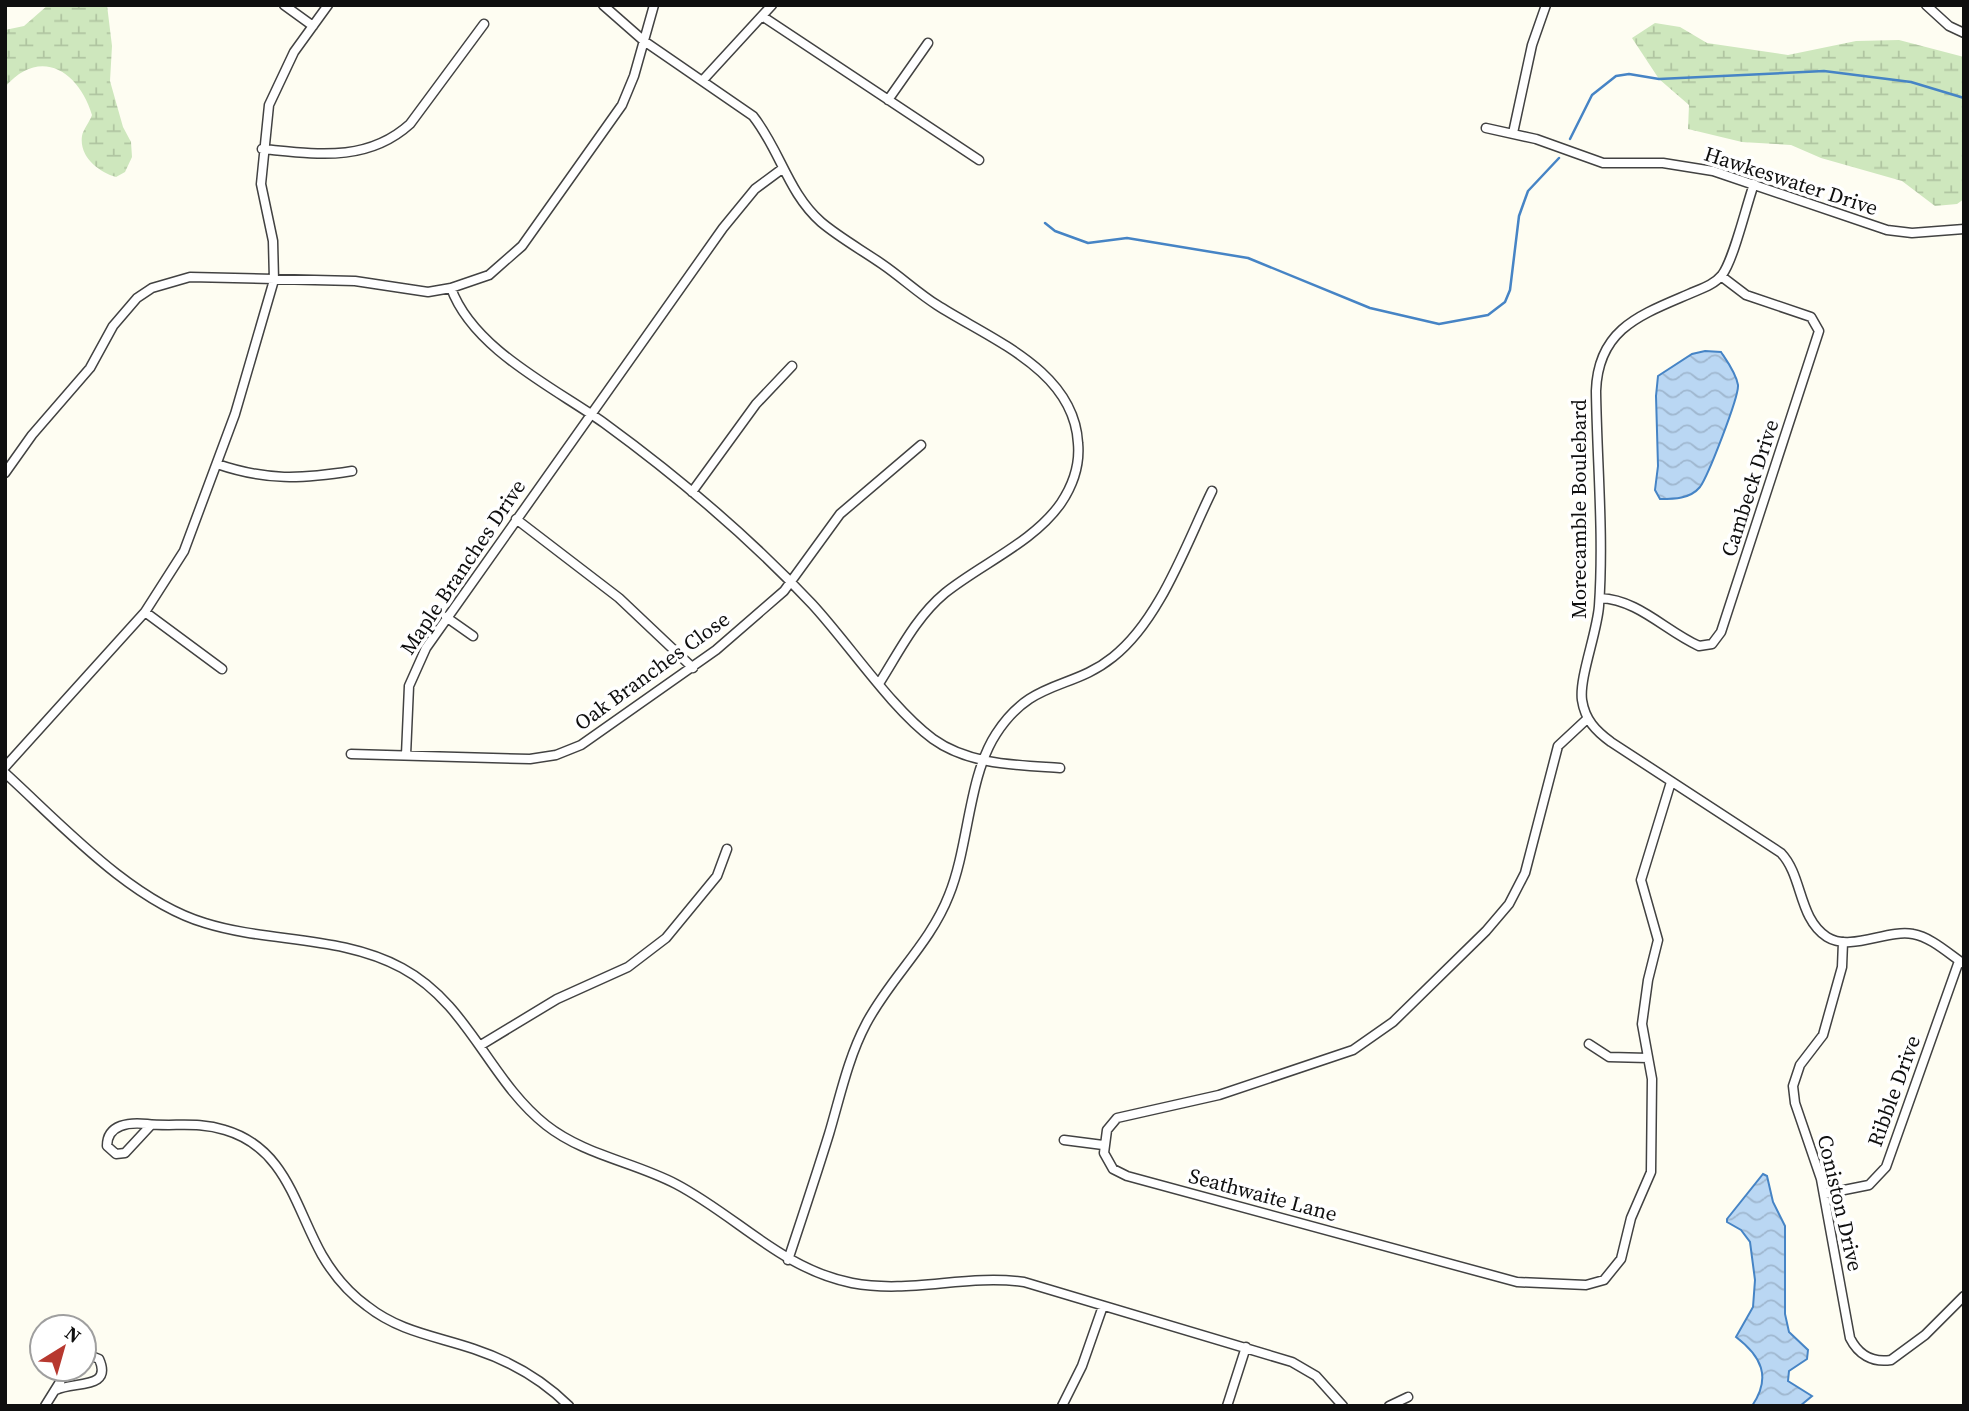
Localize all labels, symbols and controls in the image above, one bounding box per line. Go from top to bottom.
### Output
street label: Hawkeswater Drive [1700,139,1882,222]
street label: Morecamble Boulebard [1564,399,1593,619]
street label: Cambeck Drive [1714,416,1785,560]
street label: Maple Branches Drive [393,473,532,660]
street label: Oak Branches Close [568,604,735,737]
street label: Ribble Drive [1860,1031,1927,1150]
street label: Coniston Drive [1811,1132,1870,1274]
street label: Seathwaite Lane [1186,1161,1340,1228]
north arrow [28,1313,98,1383]
text: N [60,1320,87,1349]

